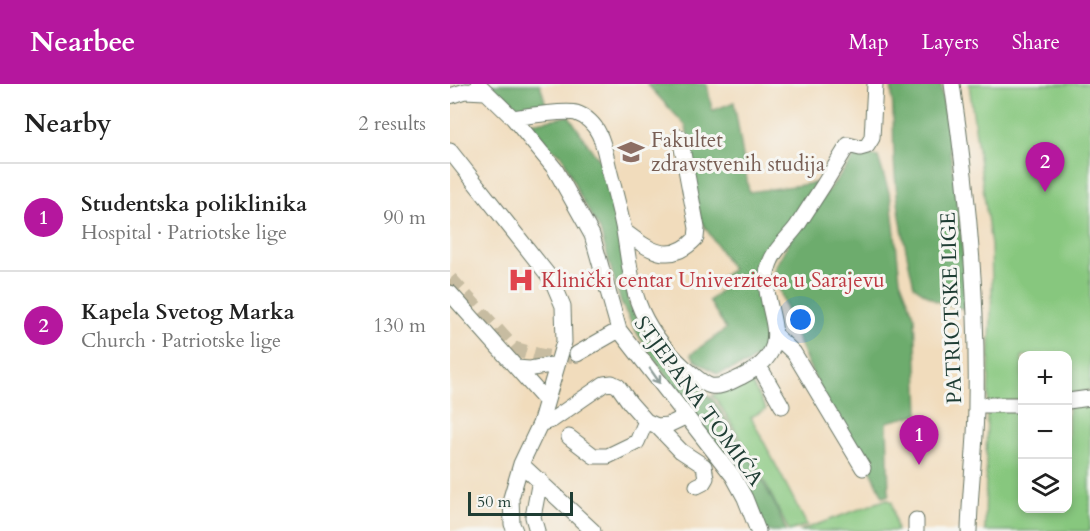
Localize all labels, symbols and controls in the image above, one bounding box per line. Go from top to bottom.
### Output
text: Nearbee [30,23,135,61]
text: Map [849,28,889,57]
text: Layers [922,28,979,57]
text: Share [1012,28,1060,57]
text: Nearby [24,106,112,141]
text: 2 results [358,110,426,137]
place label: Fakultet zdravstvenih studija [651,126,825,179]
school or university icon: Fakultet zdravstvenih studija [616,137,646,167]
pin: 2 [1026,142,1064,192]
text: Studentska poliklinika [81,189,307,219]
text: 1 [38,204,49,231]
text: 90 m [383,204,426,231]
street label: PATRIOTSKE LIGE [934,211,969,405]
text: Hospital · Patriotske lige [81,219,287,246]
hospital icon: Klinički centar Univerziteta u Sarajevu [506,265,536,295]
place label: Klinički centar Univerziteta u Sarajevu [541,266,885,295]
text: Kapela Svetog Marka [81,297,295,327]
your location [786,305,815,334]
street label: STJEPANA TOMIĆA [627,310,771,492]
text: 2 [38,312,49,339]
text: 130 m [373,312,426,339]
text: Church · Patriotske lige [81,327,281,354]
map controls [1018,351,1072,513]
button: + [1018,351,1072,405]
one-way arrow [649,367,661,384]
button: − [1018,405,1072,459]
pin: 1 [900,416,938,465]
button: layers [1018,459,1072,513]
scale bar [468,489,573,516]
text: 50 m [477,491,511,513]

